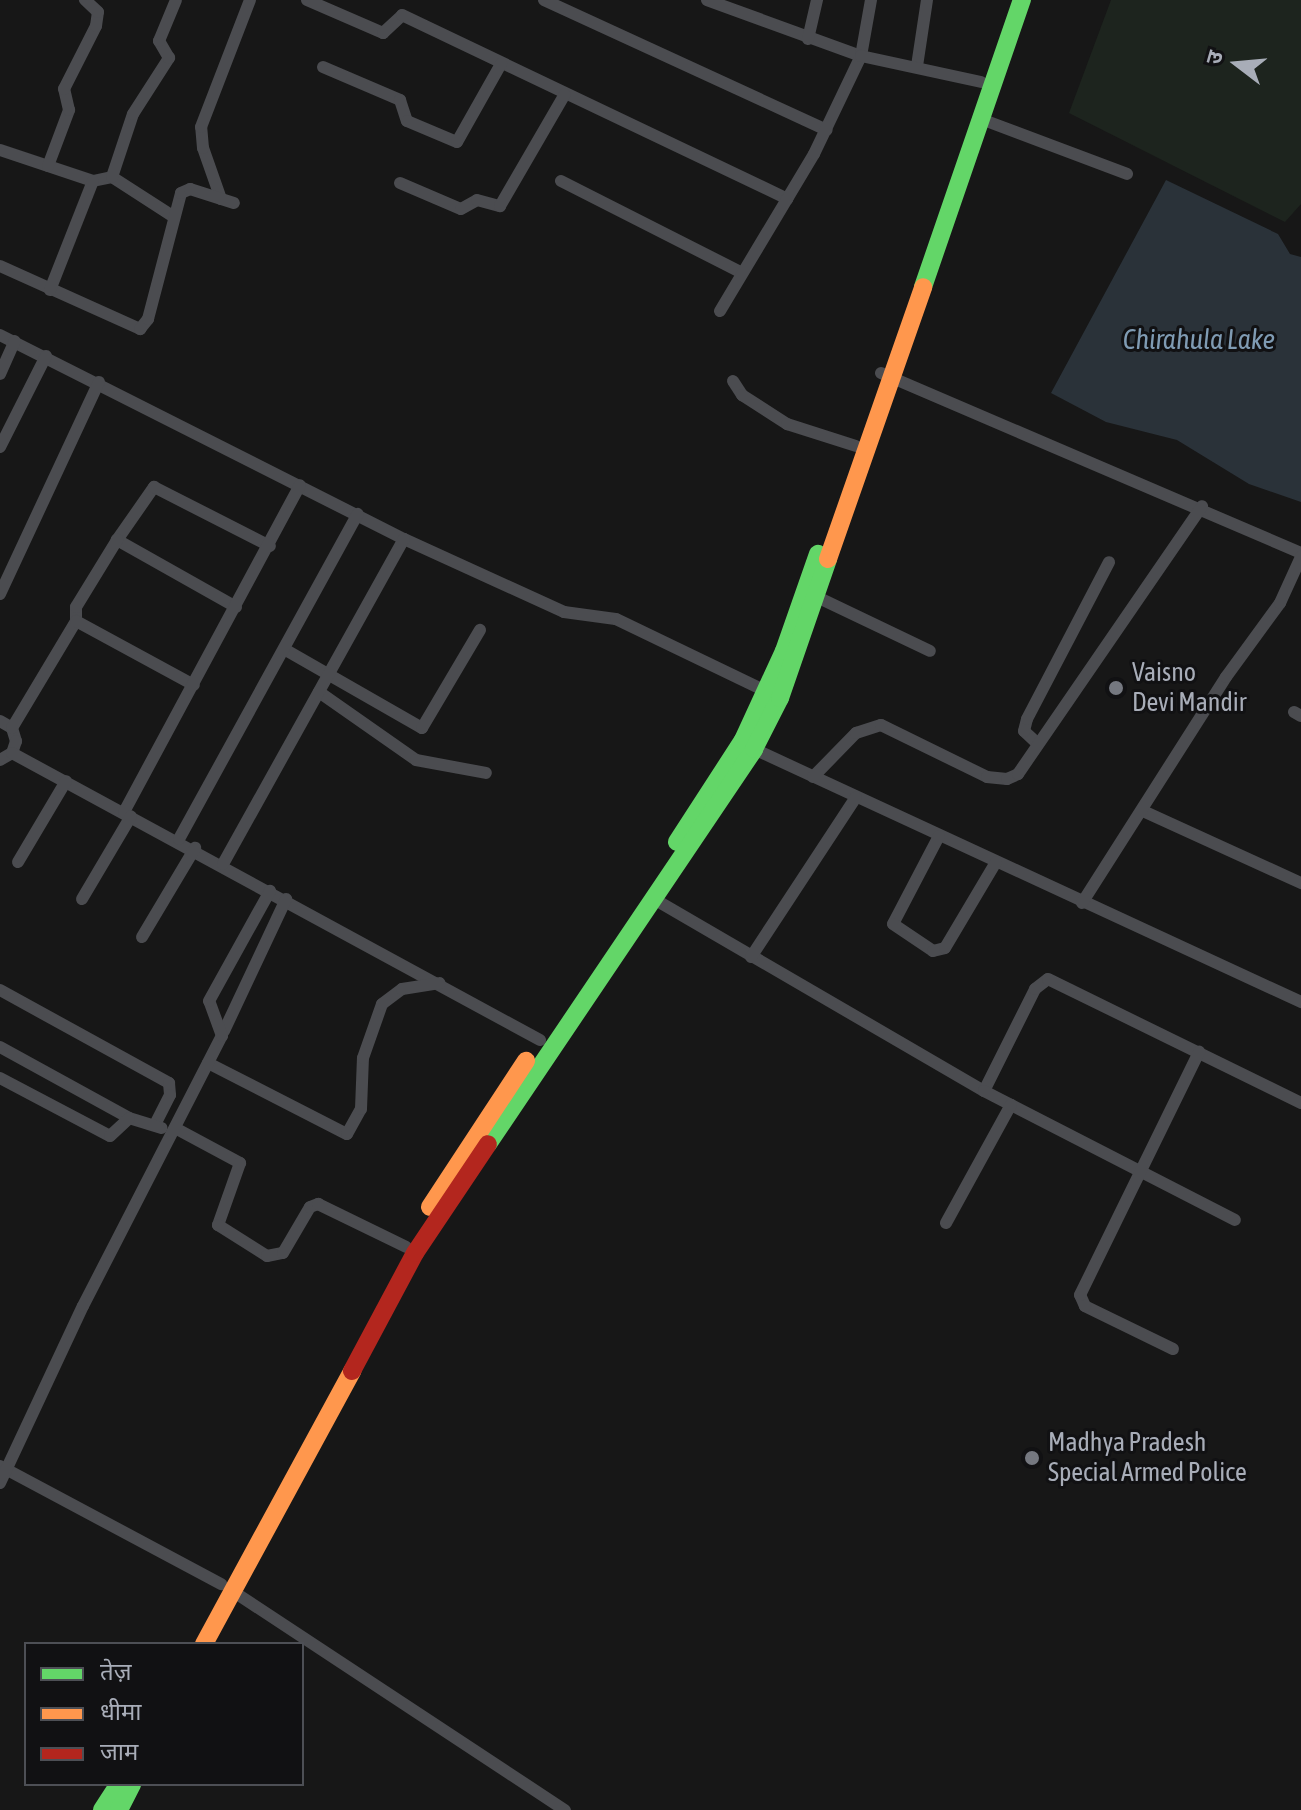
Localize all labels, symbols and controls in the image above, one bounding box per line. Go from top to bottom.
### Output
north arrow [1197,24,1277,104]
text: उ [1200,48,1228,67]
water label: Chirahula Lake [1123,322,1275,356]
place label: Vaisno Devi Mandir [1132,657,1246,718]
marker: Vaisno Devi Mandir [1107,679,1125,697]
place label: Madhya Pradesh Special Armed Police [1048,1427,1247,1488]
marker: Madhya Pradesh Special Armed Police [1023,1449,1041,1467]
legend [24,1642,304,1786]
text: तेज़ [100,1658,132,1685]
text: धीमा [100,1698,142,1725]
text: जाम [100,1738,138,1765]

